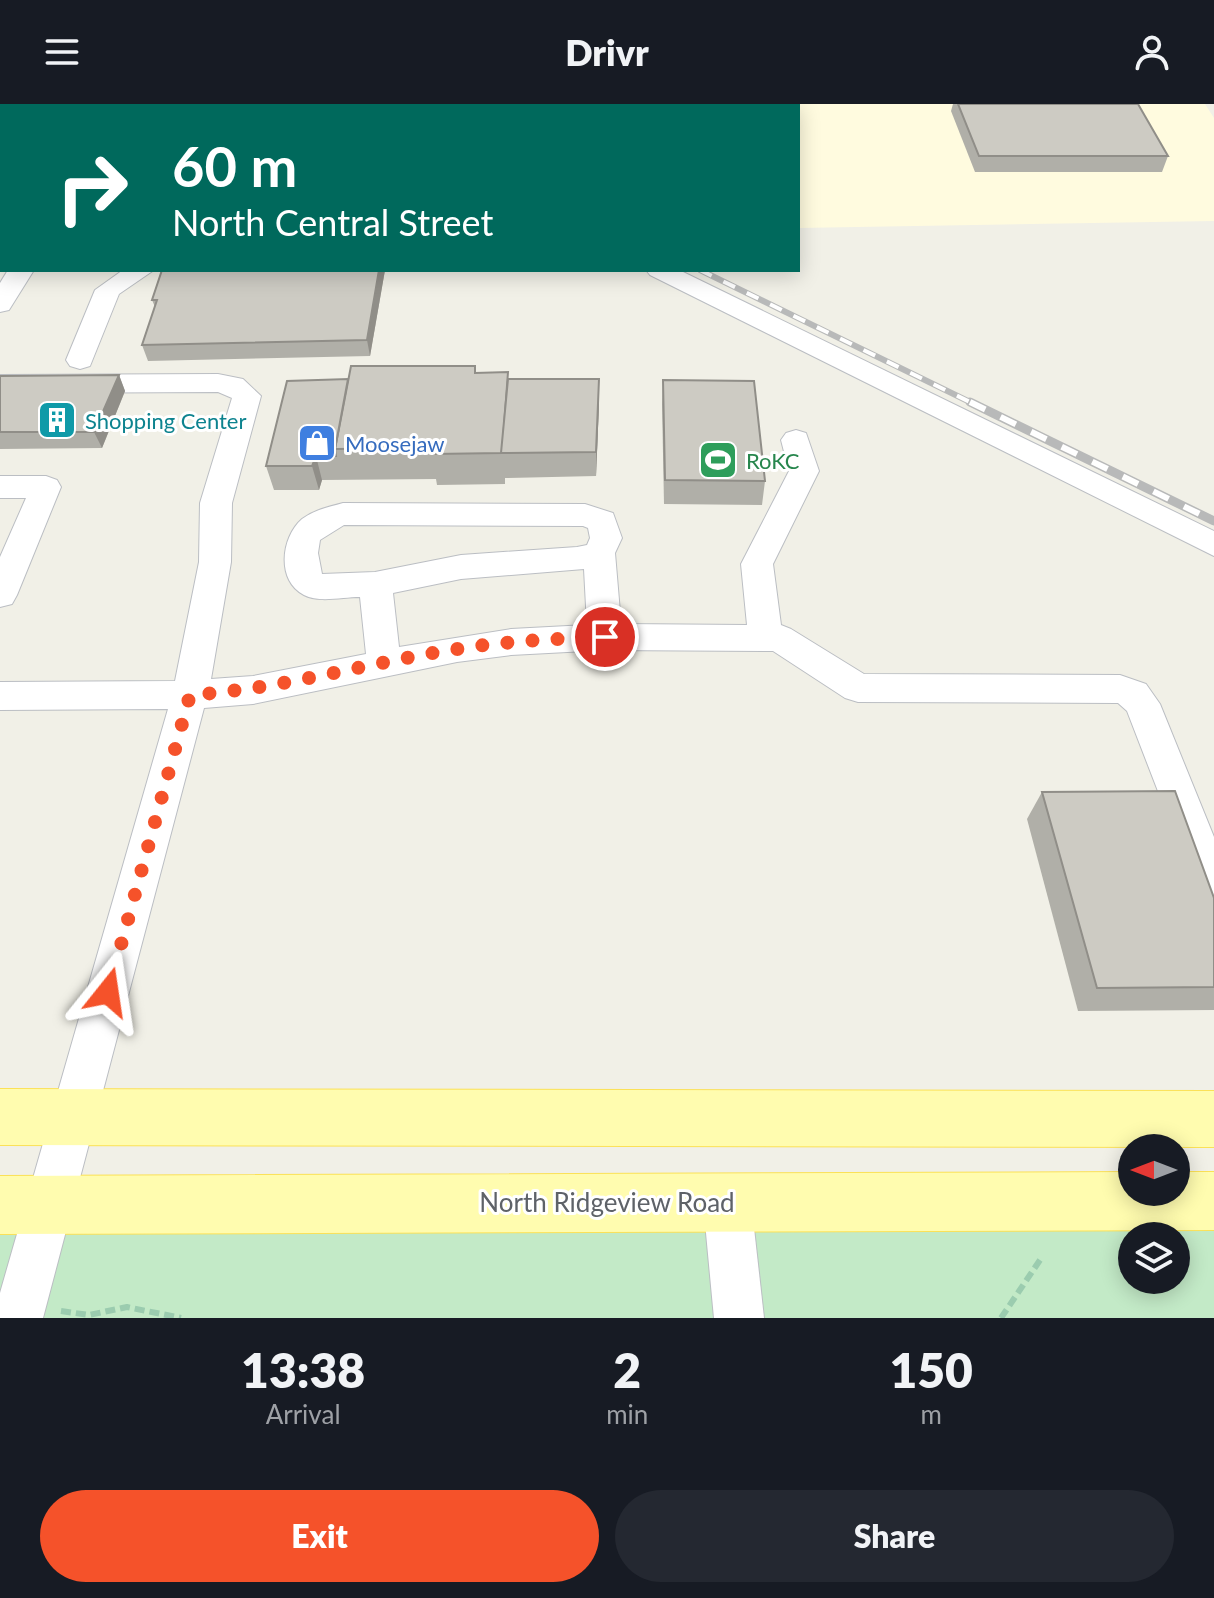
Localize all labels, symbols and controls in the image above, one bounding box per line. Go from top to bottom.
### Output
icon: menu [40,30,84,74]
text: Drivr [565,30,649,74]
icon: person [1130,30,1174,74]
text: 60 m [172,132,297,199]
icon: right [40,136,144,240]
text: North Central Street [172,200,493,244]
building icon: Shopping Center [36,399,78,441]
place label: Shopping Center [85,407,246,434]
shop icon: Moosejaw [296,422,338,464]
place label: Moosejaw [345,430,445,457]
sports icon: RoKC [697,439,739,481]
place label: RoKC [746,447,800,474]
pin [571,603,639,671]
icon: arrive [583,615,627,659]
position arrow [66,950,150,1034]
north arrow [1118,1134,1190,1206]
map controls [1118,1134,1190,1294]
street label: North Ridgeview Road [479,1186,735,1218]
button: layers [1118,1222,1190,1294]
text: 13:38 [241,1341,365,1398]
text: 2 [613,1341,641,1398]
text: 150 [889,1341,973,1398]
text: Arrival [266,1398,341,1430]
text: min [606,1398,648,1430]
text: m [920,1398,942,1430]
button: Exit [40,1490,599,1582]
button: Share [615,1490,1174,1582]

